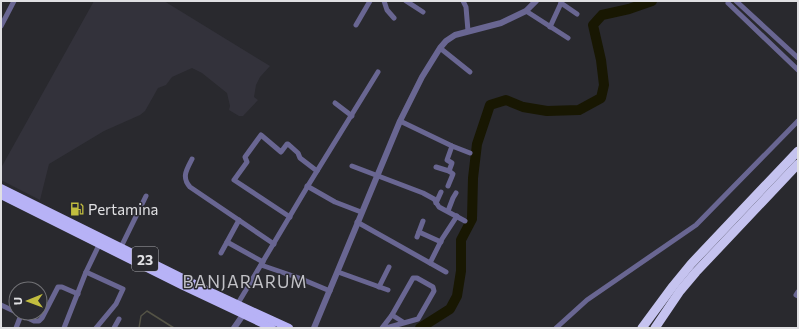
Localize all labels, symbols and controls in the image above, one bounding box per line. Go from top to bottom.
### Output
place label: Pertamina [88,200,158,218]
fuel station icon: Pertamina [69,201,85,217]
road number: 23 [132,247,158,271]
district label: BANJARARUM [183,271,307,292]
north arrow [8,281,48,321]
text: U [11,297,24,305]

